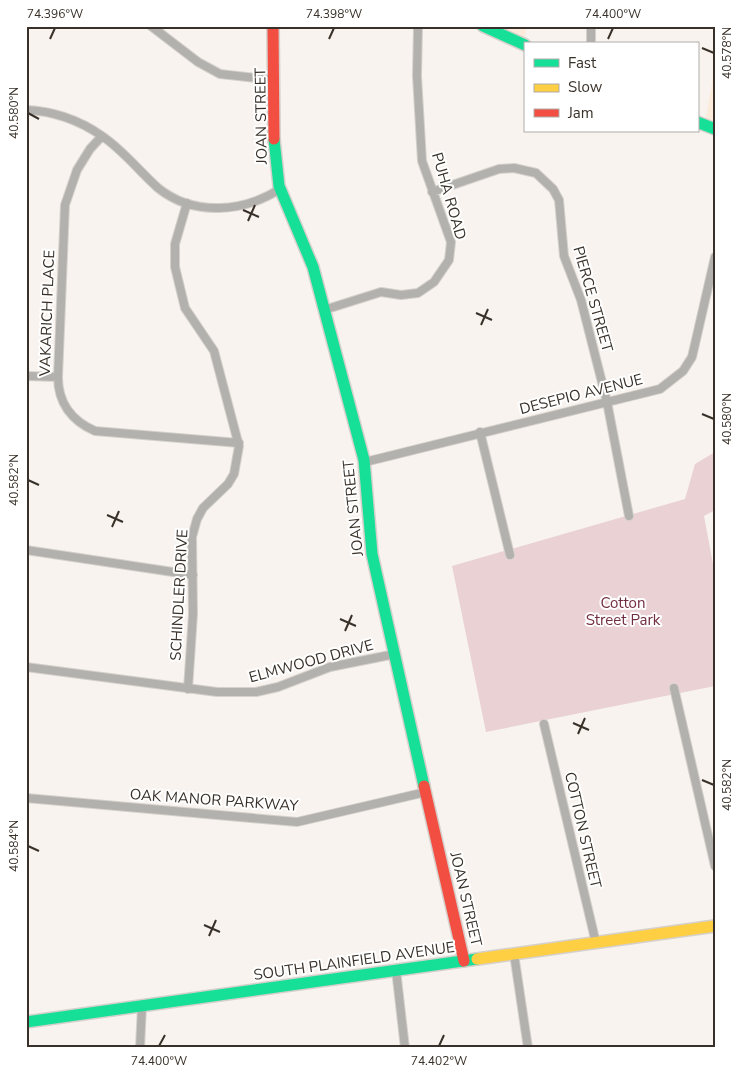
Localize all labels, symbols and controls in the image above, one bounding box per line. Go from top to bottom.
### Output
text: 74.396°W [27,6,83,22]
text: 74.398°W [306,6,362,22]
text: 74.400°W [585,6,641,22]
text: 40.578°N [719,27,735,79]
legend [524,42,698,132]
text: Fast [568,53,597,73]
street label: JOAN STREET [250,68,272,165]
text: Slow [568,77,603,97]
text: 40.580°N [6,87,22,139]
text: Jam [567,103,594,123]
street label: PUHA ROAD [427,150,471,242]
street label: PIERCE STREET [568,244,618,354]
street label: VAKARICH PLACE [35,249,59,378]
street label: DESEPIO AVENUE [517,369,645,419]
text: 40.580°N [719,393,735,445]
text: 40.582°N [6,454,22,506]
street label: JOAN STREET [338,459,368,558]
street label: SCHINDLER DRIVE [166,529,192,661]
park label: Cotton Street Park [586,593,661,630]
street label: ELMWOOD DRIVE [247,635,375,687]
text: 40.582°N [719,759,735,811]
street label: COTTON STREET [560,770,606,890]
street label: OAK MANOR PARKWAY [129,784,300,816]
text: 40.584°N [6,820,22,872]
street label: JOAN STREET [445,849,487,948]
street label: SOUTH PLAINFIELD AVENUE [252,937,456,985]
text: 74.400°W [131,1053,187,1069]
text: 74.402°W [411,1053,467,1069]

